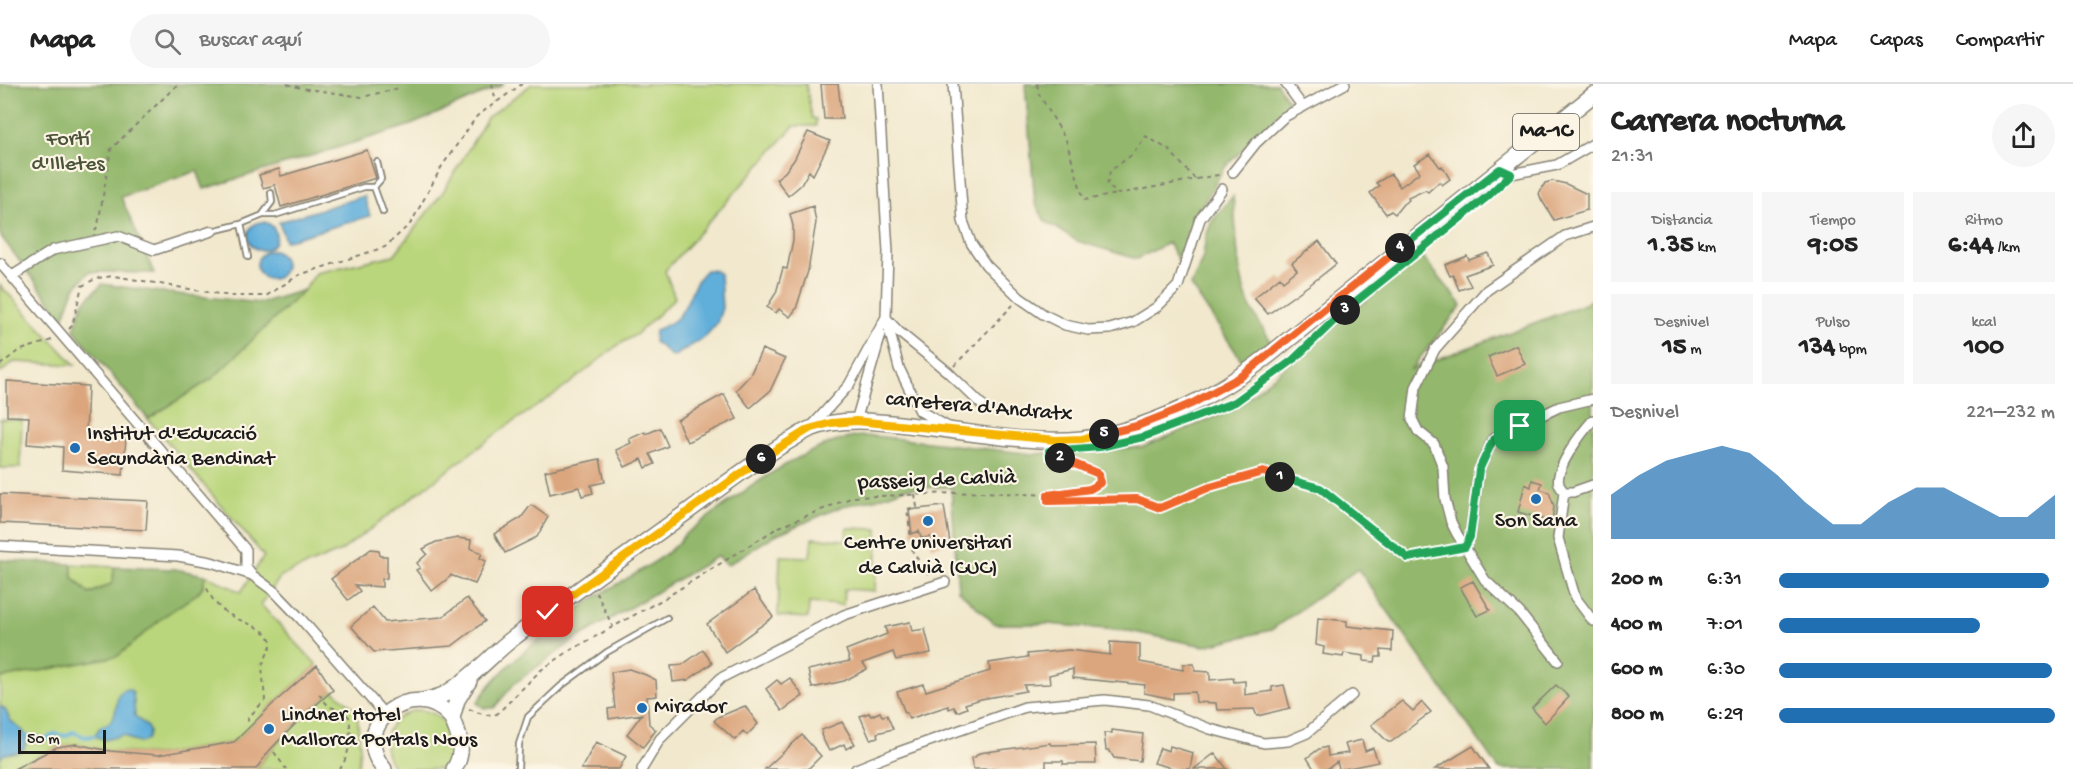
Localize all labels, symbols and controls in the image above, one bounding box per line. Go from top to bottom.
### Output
search box [130,14,550,68]
text: Mapa [30,25,94,58]
icon: search [151,25,184,58]
text: Buscar aquí [199,28,302,54]
text: Mapa [1789,29,1837,54]
text: Capas [1870,29,1923,54]
text: Compartir [1956,29,2043,54]
text: Carrera nocturna [1611,104,1844,142]
button: share [1992,104,2055,167]
road number: Ma-1C [1513,114,1579,150]
park label: Fortí d'Illetes [31,127,106,178]
text: 21:31 [1611,146,1654,169]
text: Distancia [1652,212,1712,231]
text: Tiempo [1810,212,1856,231]
text: Ritmo [1965,212,2003,231]
text: 1.35 [1648,231,1694,262]
text: 9:05 [1808,231,1858,262]
text: 6:44 [1948,231,1994,262]
pin: 4 [1385,233,1415,263]
text: 4 [1396,238,1404,257]
text: km [1694,239,1716,258]
text: /km [1994,239,2020,258]
pin: 3 [1330,295,1360,325]
text: 3 [1341,300,1349,319]
text: Desnivel [1655,314,1709,333]
text: Pulso [1816,314,1850,333]
text: kcal [1972,314,1996,333]
text: 15 [1662,333,1687,364]
text: 134 [1799,333,1835,364]
text: 100 [1964,333,2004,364]
text: m [1687,341,1702,360]
text: bpm [1835,341,1867,360]
street label: carretera d'Andratx [884,387,1074,429]
pin [1494,400,1545,451]
text: Desnivel [1611,402,1679,425]
text: 221–232 m [1966,402,2055,425]
icon: arrive [1503,409,1536,442]
pin: 5 [1089,419,1119,449]
place label: Institut d'Educació Secundària Bendinat [87,422,276,473]
text: 5 [1100,424,1108,443]
marker: Institut d'Educació Secundària Bendinat [68,441,82,455]
pin: 2 [1045,443,1075,473]
pin: 6 [746,444,776,474]
text: 2 [1056,448,1064,467]
text: 6 [757,449,765,468]
pin: 1 [1265,462,1295,492]
street label: passeig de Calvià [856,465,1017,497]
text: 1 [1277,467,1283,486]
marker: Son Sana [1529,492,1543,506]
place label: Son Sana [1495,509,1578,535]
marker: Centre universitari de Calvià (CUC) [921,514,935,528]
place label: Centre universitari de Calvià (CUC) [844,531,1012,582]
text: 200 m [1611,569,1662,592]
text: 6:31 [1707,569,1742,592]
pin [522,586,573,637]
icon: check [531,595,564,628]
text: 400 m [1611,614,1662,637]
text: 7:01 [1707,614,1743,637]
text: 600 m [1611,659,1663,682]
text: 6:30 [1707,659,1745,682]
place label: Mirador [654,695,728,721]
marker: Mirador [635,701,649,715]
place label: Lindner Hotel Mallorca Portals Nous [281,703,478,754]
text: 800 m [1611,704,1664,727]
text: 6:29 [1707,704,1743,727]
marker: Lindner Hotel Mallorca Portals Nous [262,722,276,736]
scale bar [18,727,106,754]
text: 50 m [27,731,60,750]

